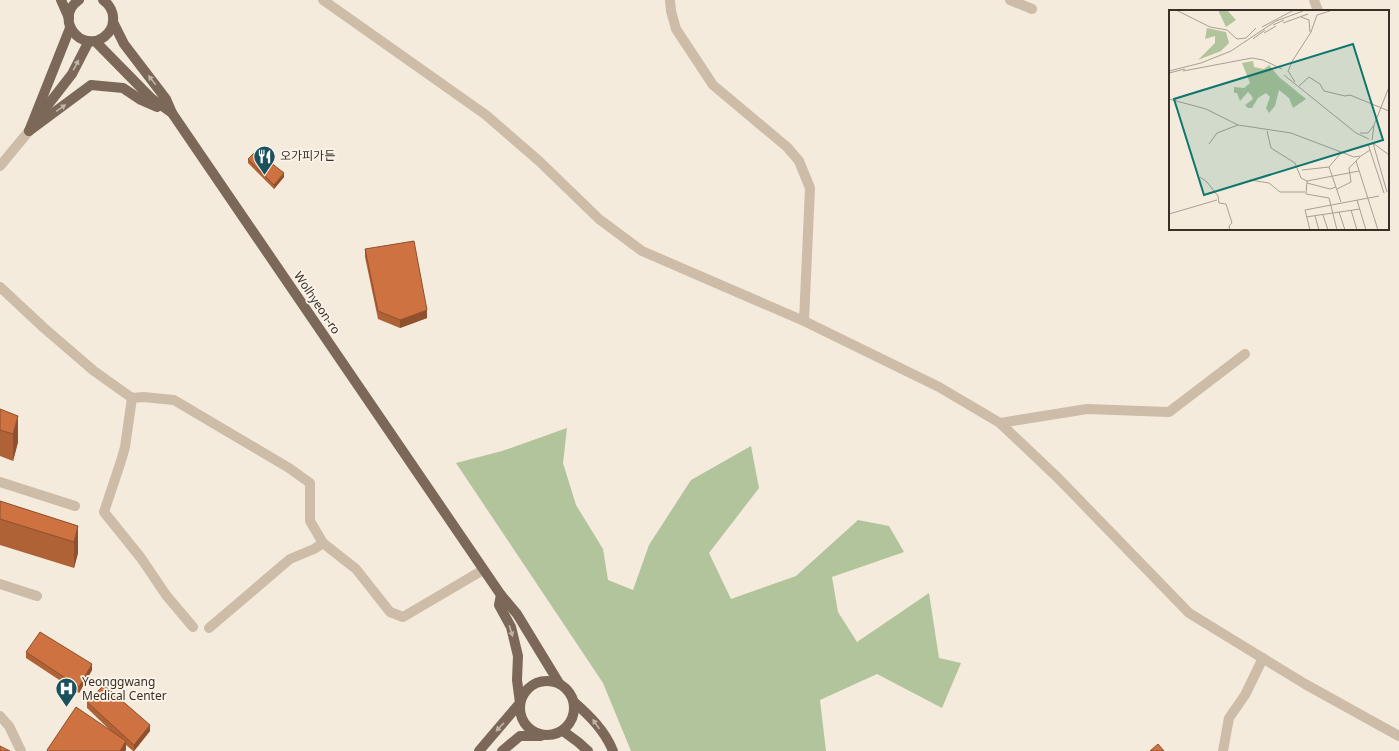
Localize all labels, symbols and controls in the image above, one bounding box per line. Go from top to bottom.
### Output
inset map [1169,10,1389,230]
one-way arrow [73,59,80,71]
one-way arrow [147,75,156,86]
one-way arrow [55,104,66,112]
restaurant icon: 오가피가든 [251,143,277,176]
place label: 오가피가든 [280,147,335,164]
street label: Wolhyeon-ro [290,268,345,337]
one-way arrow [508,626,514,638]
place label: Yeonggwang Medical Center [82,673,167,704]
hospital icon: Yeonggwang Medical Center [53,676,79,709]
one-way arrow [592,719,600,730]
one-way arrow [495,722,505,732]

